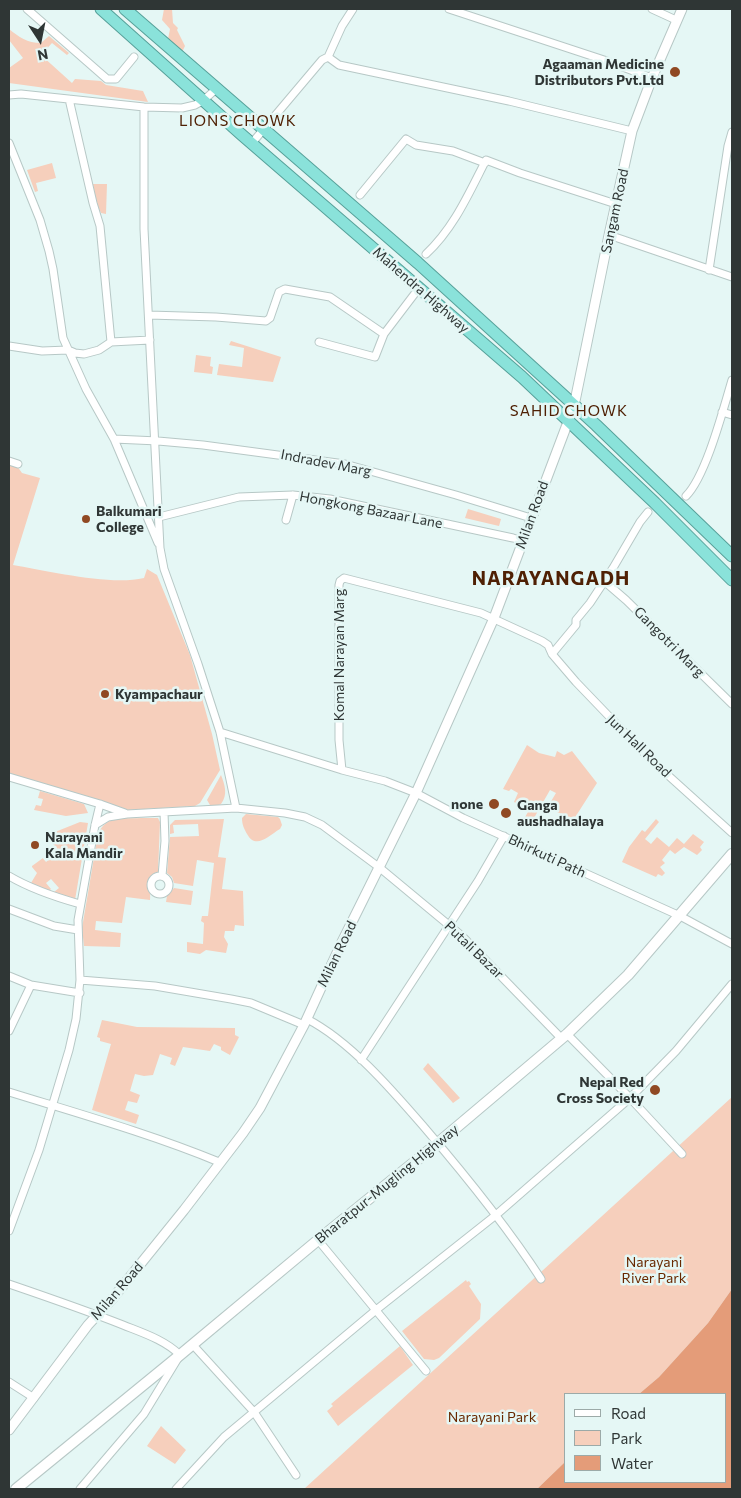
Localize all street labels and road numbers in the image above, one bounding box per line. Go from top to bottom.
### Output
street label: Sangam Road [598,167,632,255]
street label: Mahendra Highway [369,243,473,337]
street label: Indradev Marg [279,446,373,480]
street label: Milan Road [512,479,552,551]
street label: Hongkong Bazaar Lane [298,488,444,532]
street label: Komal Narayan Marg [331,589,347,721]
street label: Gangotri Marg [630,603,708,681]
street label: Jun Hall Road [603,711,675,781]
street label: Bhirkuti Path [506,831,588,881]
street label: Milan Road [314,918,360,990]
street label: Putali Bazar [441,918,507,982]
street label: Bharatpur-Mugling Highway [312,1121,462,1247]
street label: Milan Road [87,1259,147,1323]

